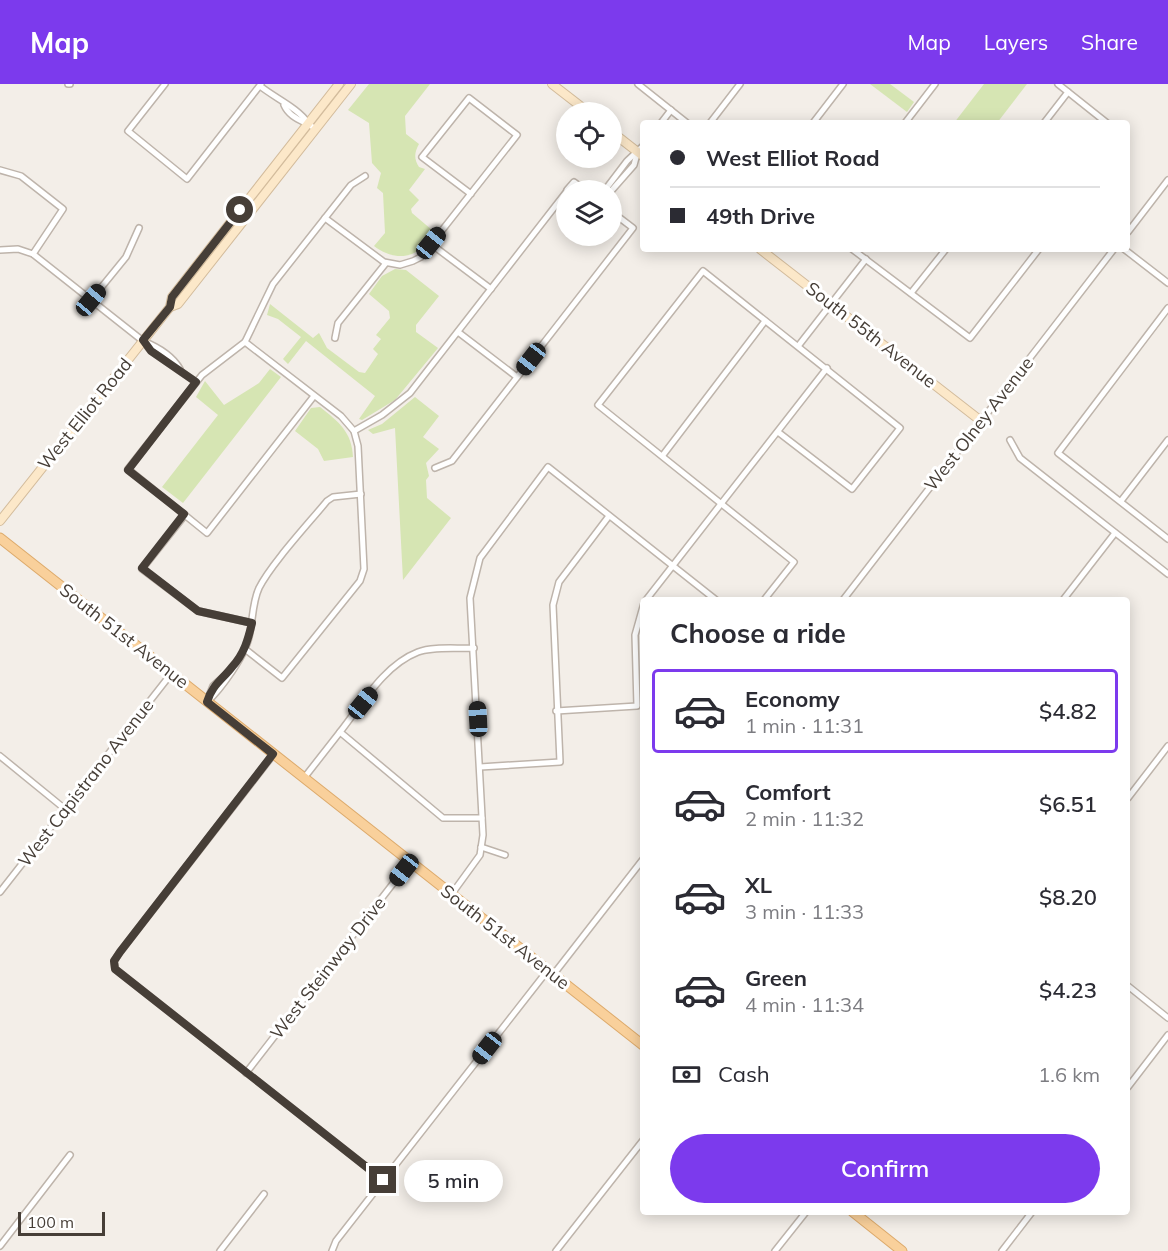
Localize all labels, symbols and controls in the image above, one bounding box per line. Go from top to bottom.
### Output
text: Map [30,25,89,60]
text: Map [908,29,951,55]
text: Layers [984,29,1048,55]
text: Share [1081,29,1138,55]
map controls [556,102,622,246]
button: locate [556,102,622,168]
text: West Elliot Road [706,144,880,172]
button: layers [556,180,622,246]
route start [226,196,253,223]
text: 49th Drive [706,202,815,230]
car [413,223,449,263]
street label: South 55th Avenue [801,277,941,393]
car [73,280,109,320]
car [513,339,549,379]
street label: West Olney Avenue [919,352,1038,495]
street label: West Elliot Road [32,353,137,474]
street label: South 51st Avenue [55,578,193,693]
text: Choose a ride [670,616,846,650]
car [345,683,381,723]
icon: car [673,684,727,738]
text: Economy [745,685,840,713]
street label: West Capistrano Avenue [13,694,158,871]
text: $4.82 [1039,697,1097,725]
car [468,701,488,737]
text: 1 min · 11:31 [745,713,864,738]
icon: car [673,777,727,831]
text: Comfort [745,778,831,806]
text: $6.51 [1039,790,1097,818]
text: 2 min · 11:32 [745,806,864,831]
car [386,850,422,890]
icon: car [673,870,727,924]
text: XL [745,871,772,899]
street label: South 51st Avenue [436,879,574,994]
text: $8.20 [1039,883,1097,911]
street label: West Steinway Drive [265,892,390,1043]
text: 3 min · 11:33 [745,899,864,924]
icon: car [673,963,727,1017]
text: Green [745,964,807,992]
text: $4.23 [1039,976,1097,1004]
text: 4 min · 11:34 [745,992,864,1017]
car [469,1028,505,1068]
icon: cash [670,1058,703,1091]
text: Cash [718,1060,770,1088]
text: 1.6 km [1038,1062,1100,1087]
button: Confirm [670,1134,1100,1203]
callout: 5 min [404,1159,503,1201]
route end [369,1166,396,1193]
text: 5 min [428,1168,479,1193]
scale bar [18,1209,105,1236]
text: 100 m [27,1212,74,1232]

